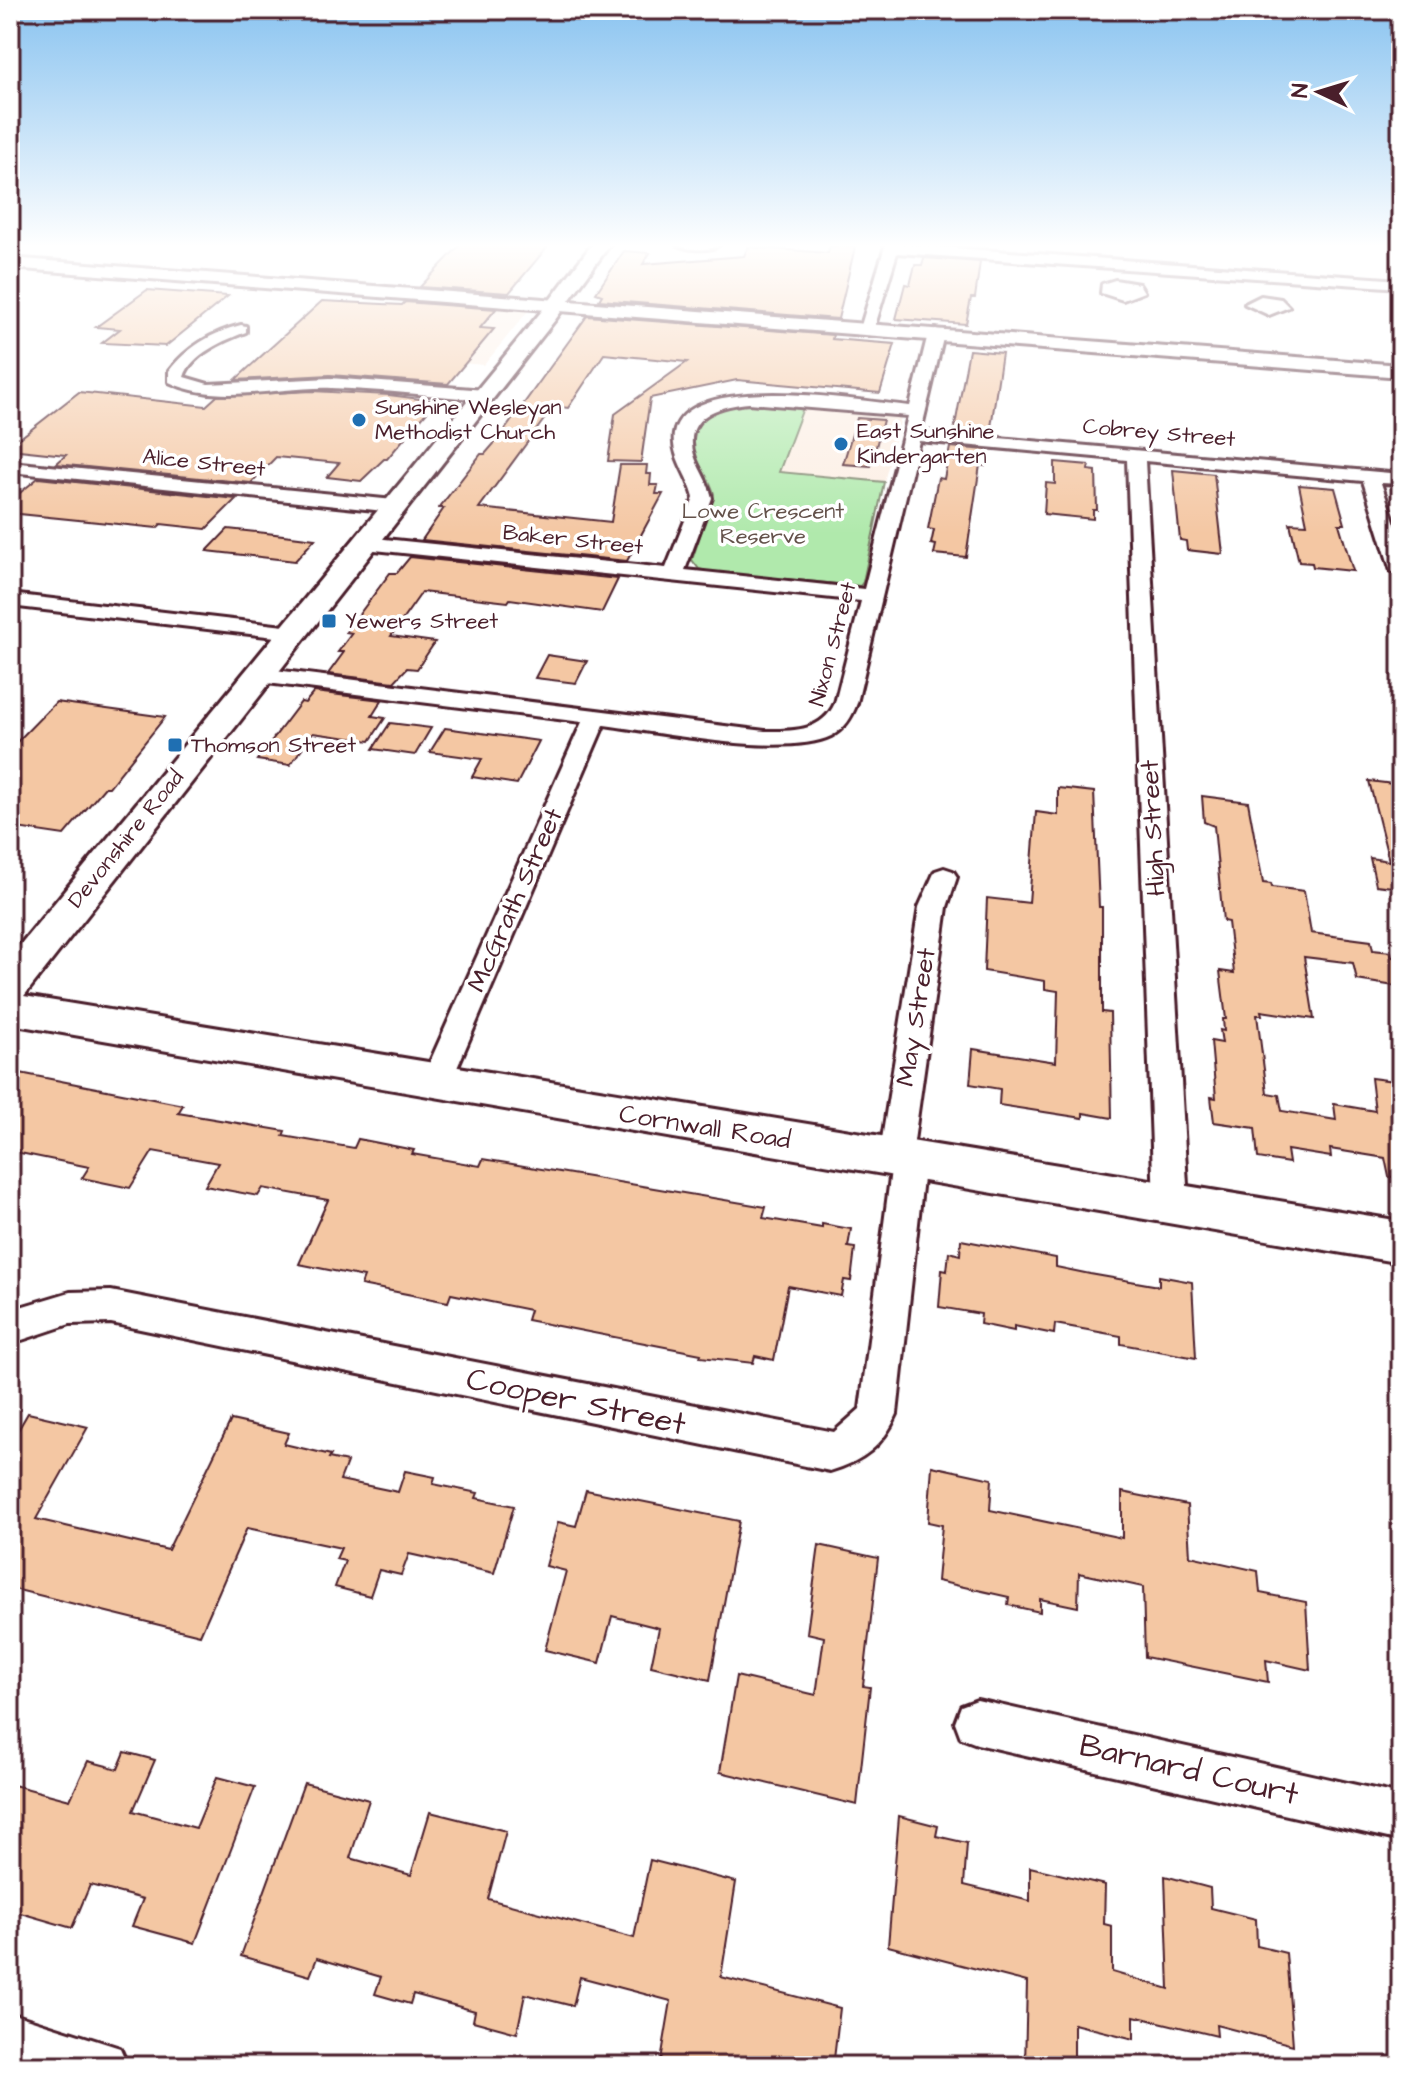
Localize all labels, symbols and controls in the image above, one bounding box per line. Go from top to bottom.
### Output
north arrow [1279,52,1359,132]
text: N [1285,83,1317,99]
place label: Sunshine Wesleyan Methodist Church [375,392,562,448]
marker: Sunshine Wesleyan Methodist Church [350,411,368,429]
street label: Cobrey Street [1081,411,1237,456]
place label: East Sunshine Kindergarten [857,416,995,473]
marker: East Sunshine Kindergarten [832,435,850,453]
street label: Alice Street [141,441,267,485]
park label: Lowe Crescent Reserve [682,496,844,552]
street label: Baker Street [501,517,645,563]
street label: Nixon Street [802,578,865,710]
place label: Yewers Street [345,606,498,637]
marker: Yewers Street [320,612,338,630]
place label: Thomson Street [191,730,356,761]
marker: Thomson Street [166,736,184,754]
street label: High Street [1131,758,1177,897]
street label: Devonshire Road [61,763,191,915]
street label: McGrath Street [458,802,572,998]
street label: May Street [887,945,947,1089]
street label: Cornwall Road [617,1096,793,1158]
street label: Cooper Street [462,1357,690,1447]
street label: Barnard Court [1075,1723,1303,1817]

